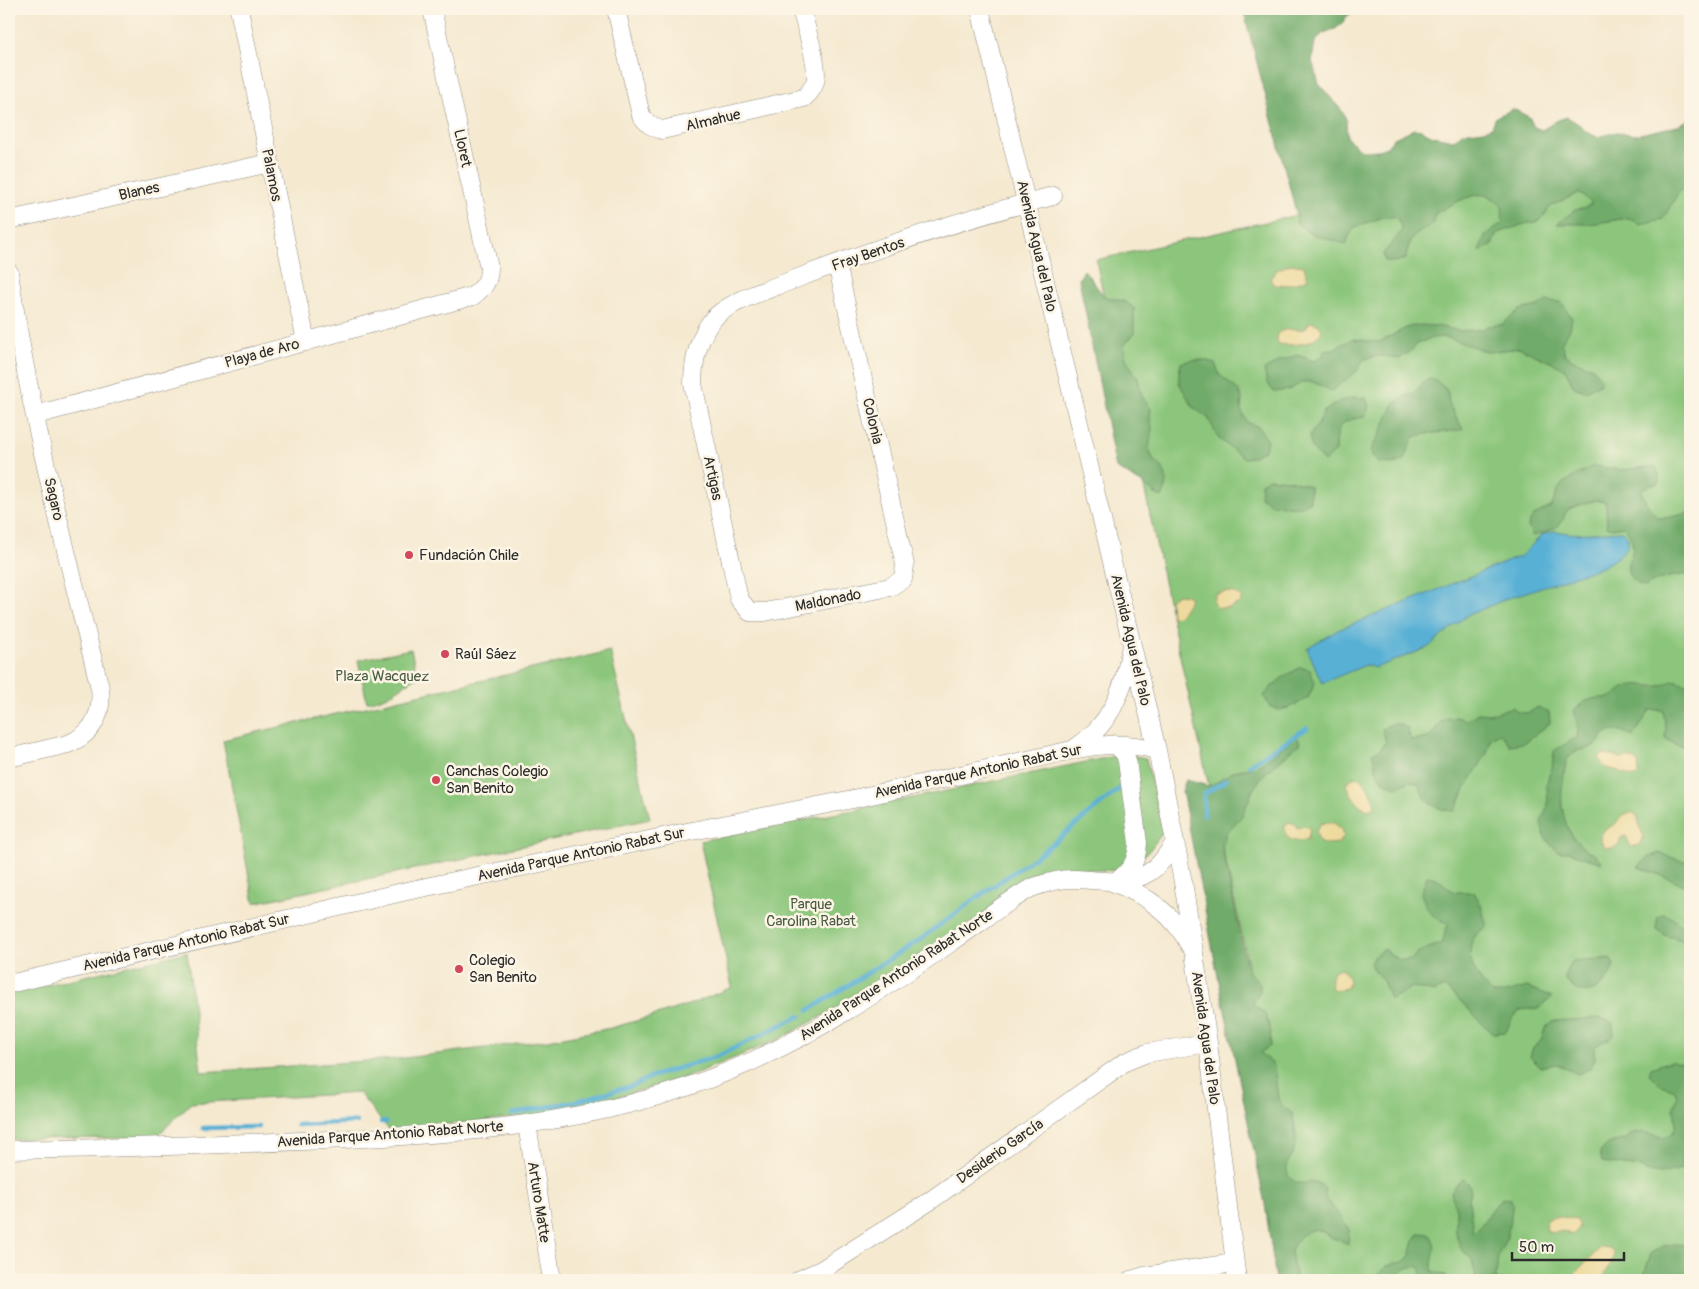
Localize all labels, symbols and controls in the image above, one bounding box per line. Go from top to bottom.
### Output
street label: Almahue [684,105,743,136]
street label: Lloret [449,127,476,170]
street label: Palamos [257,147,286,203]
street label: Blanes [117,178,161,205]
street label: Avenida Agua del Palo [1012,178,1061,314]
street label: Fray Bentos [829,233,907,276]
street label: Playa de Aro [223,334,302,373]
street label: Colonia [858,396,887,446]
street label: Artigas [699,454,727,502]
street label: Sagaro [39,476,68,522]
place label: Fundación Chile [419,546,519,565]
marker: Fundación Chile [403,549,415,561]
street label: Avenida Agua del Palo [1106,572,1155,708]
street label: Maldonado [793,585,863,616]
place label: Raúl Sáez [455,645,516,664]
marker: Raúl Sáez [439,648,451,660]
park label: Plaza Wacquez [335,667,429,686]
street label: Avenida Parque Antonio Rabat Sur [873,740,1084,803]
place label: Canchas Colegio San Benito [446,762,548,798]
marker: Canchas Colegio San Benito [430,774,442,786]
street label: Avenida Parque Antonio Rabat Sur [476,823,687,886]
park label: Parque Carolina Rabat [766,895,857,931]
street label: Avenida Parque Antonio Rabat Norte [796,905,997,1045]
street label: Avenida Parque Antonio Rabat Sur [81,909,292,976]
place label: Colegio San Benito [469,951,537,987]
marker: Colegio San Benito [453,963,465,975]
street label: Avenida Agua del Palo [1187,970,1224,1106]
street label: Desiderio García [953,1115,1047,1188]
street label: Avenida Parque Antonio Rabat Norte [276,1117,505,1152]
street label: Arturo Matte [523,1160,554,1245]
scale bar [1512,1229,1624,1261]
text: 50 m [1519,1238,1554,1257]

